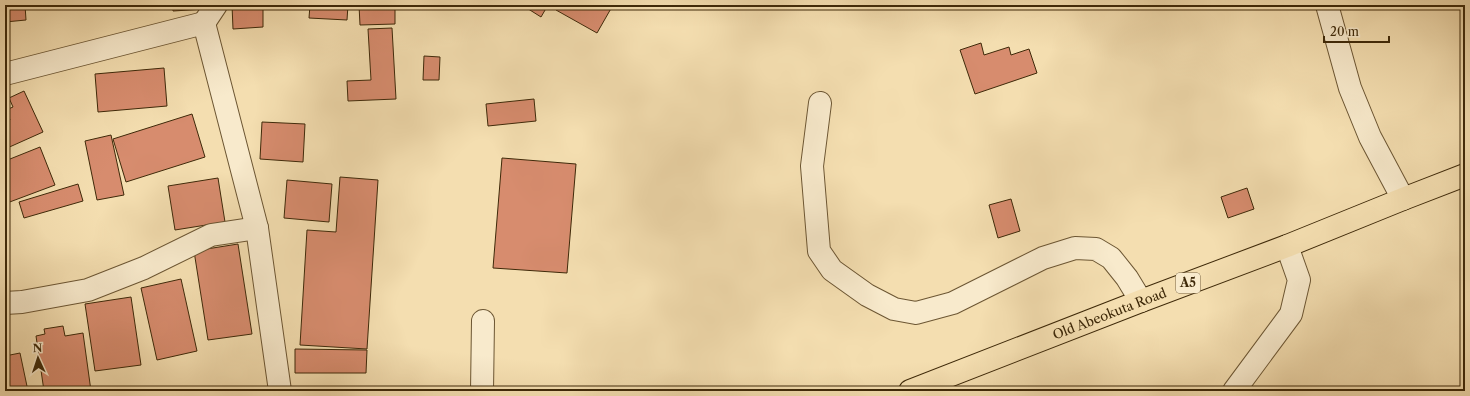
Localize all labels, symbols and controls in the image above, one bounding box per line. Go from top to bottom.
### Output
scale bar [1324,18,1389,44]
text: 20 m [1330,24,1359,39]
road number: A5 [1176,273,1200,293]
street label: Old Abeokuta Road [1050,284,1169,343]
north arrow [18,338,58,378]
text: N [32,341,43,355]

